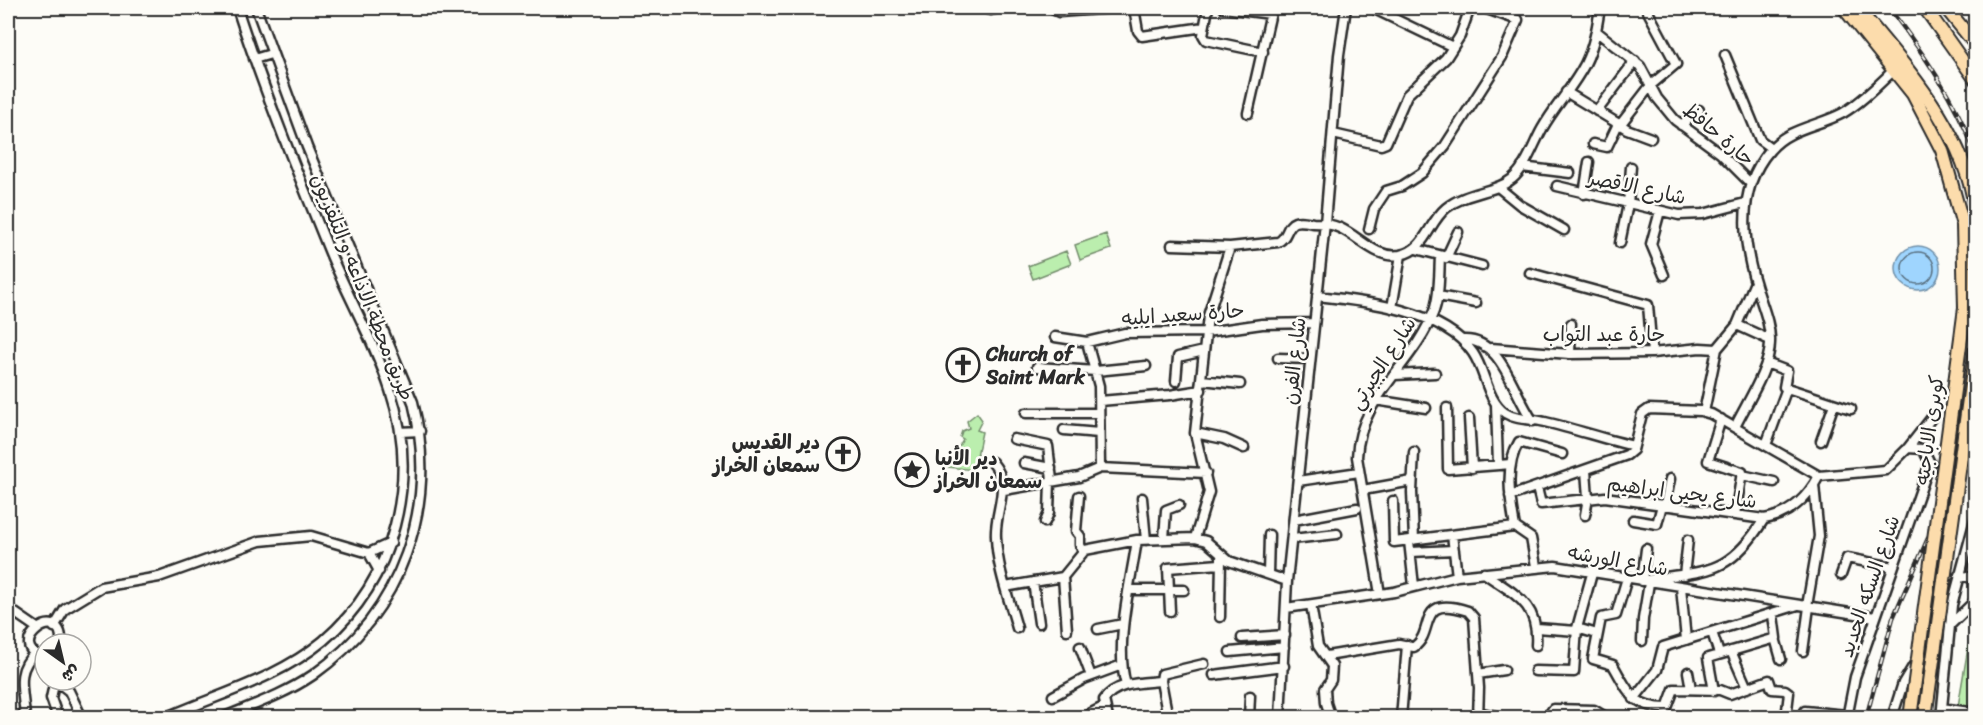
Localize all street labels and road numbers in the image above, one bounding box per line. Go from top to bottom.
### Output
street label: حارة حافظ [1674,93,1763,175]
street label: شارع الاقصر [1583,160,1689,215]
street label: طريق محطة الاذاعه و التلفزيون [301,168,424,406]
street label: حارة سعيد ايليه [1120,293,1246,336]
street label: شارع الجبرتي [1339,310,1426,417]
street label: شارع الفرن [1273,316,1316,407]
street label: حارة عبد التواب [1543,317,1665,352]
street label: كوبرى الاباجيه [1904,373,1955,487]
street label: شارع يحيى ابراهيم [1605,466,1759,519]
street label: شارع السكه الحديد [1829,510,1910,662]
street label: شارع الورشه [1565,534,1671,587]

